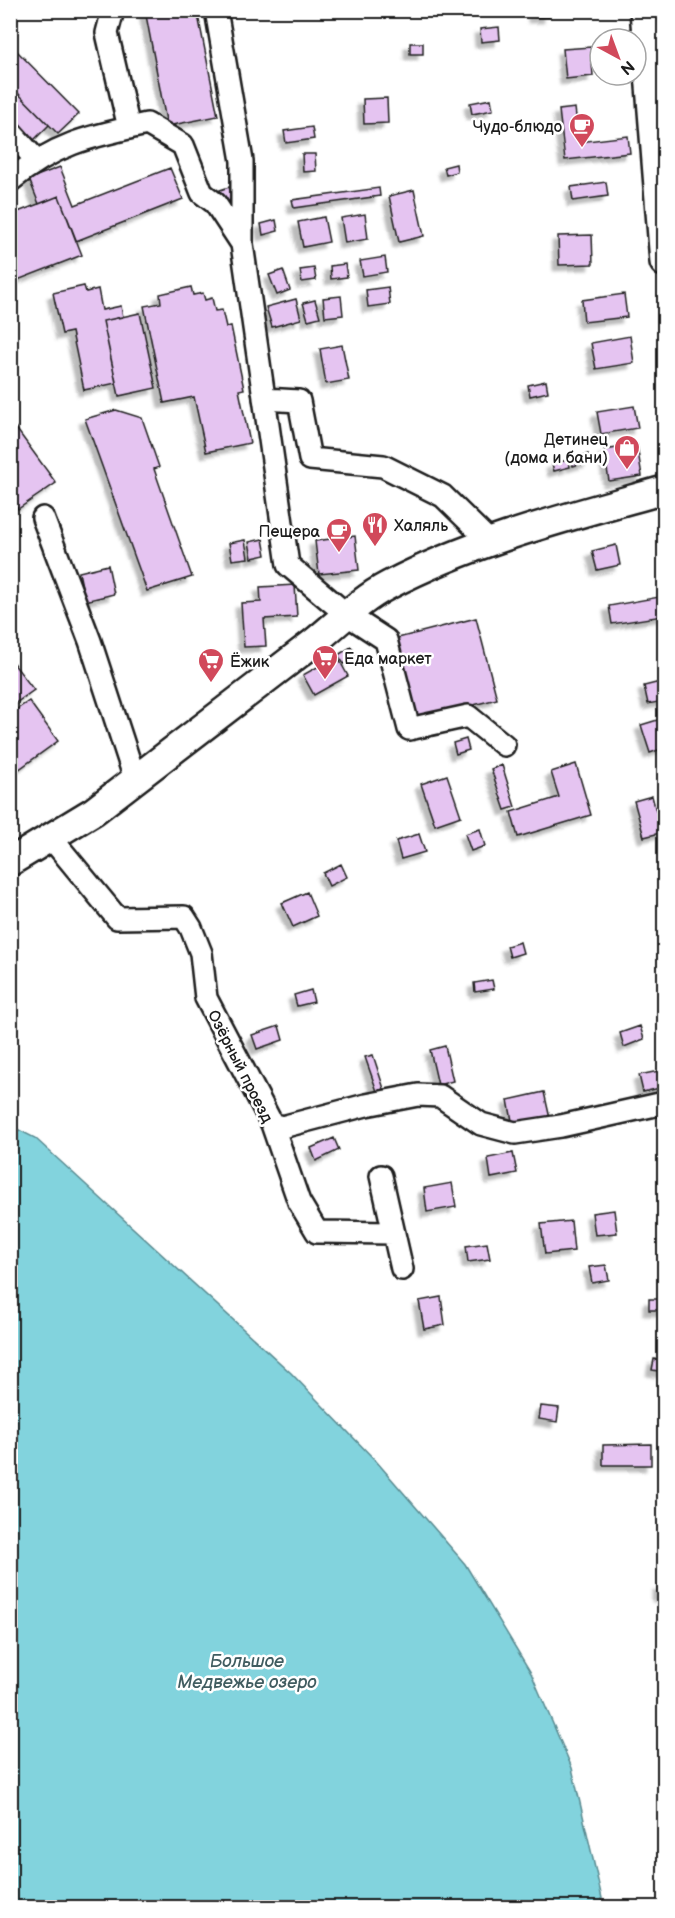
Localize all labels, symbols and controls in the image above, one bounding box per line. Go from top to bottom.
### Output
north arrow [588,27,648,87]
text: N [616,56,638,78]
cafe icon: Чудо-блюдо [567,111,597,149]
place label: Чудо-блюдо [473,118,562,137]
place label: Детинец (дома и бани) [504,431,609,468]
shop icon: Детинец (дома и бани) [612,433,642,471]
restaurant icon: Халяль [360,510,390,548]
cafe icon: Пещера [324,516,354,554]
place label: Халяль [394,517,448,536]
place label: Пещера [259,523,321,542]
supermarket icon: Еда маркет [310,643,340,681]
supermarket icon: Ёжик [196,646,226,684]
place label: Еда маркет [344,650,432,669]
place label: Ёжик [230,652,270,672]
street label: Озёрный проезд [203,1007,276,1126]
water label: Большое Медвежье озеро [177,1651,317,1693]

